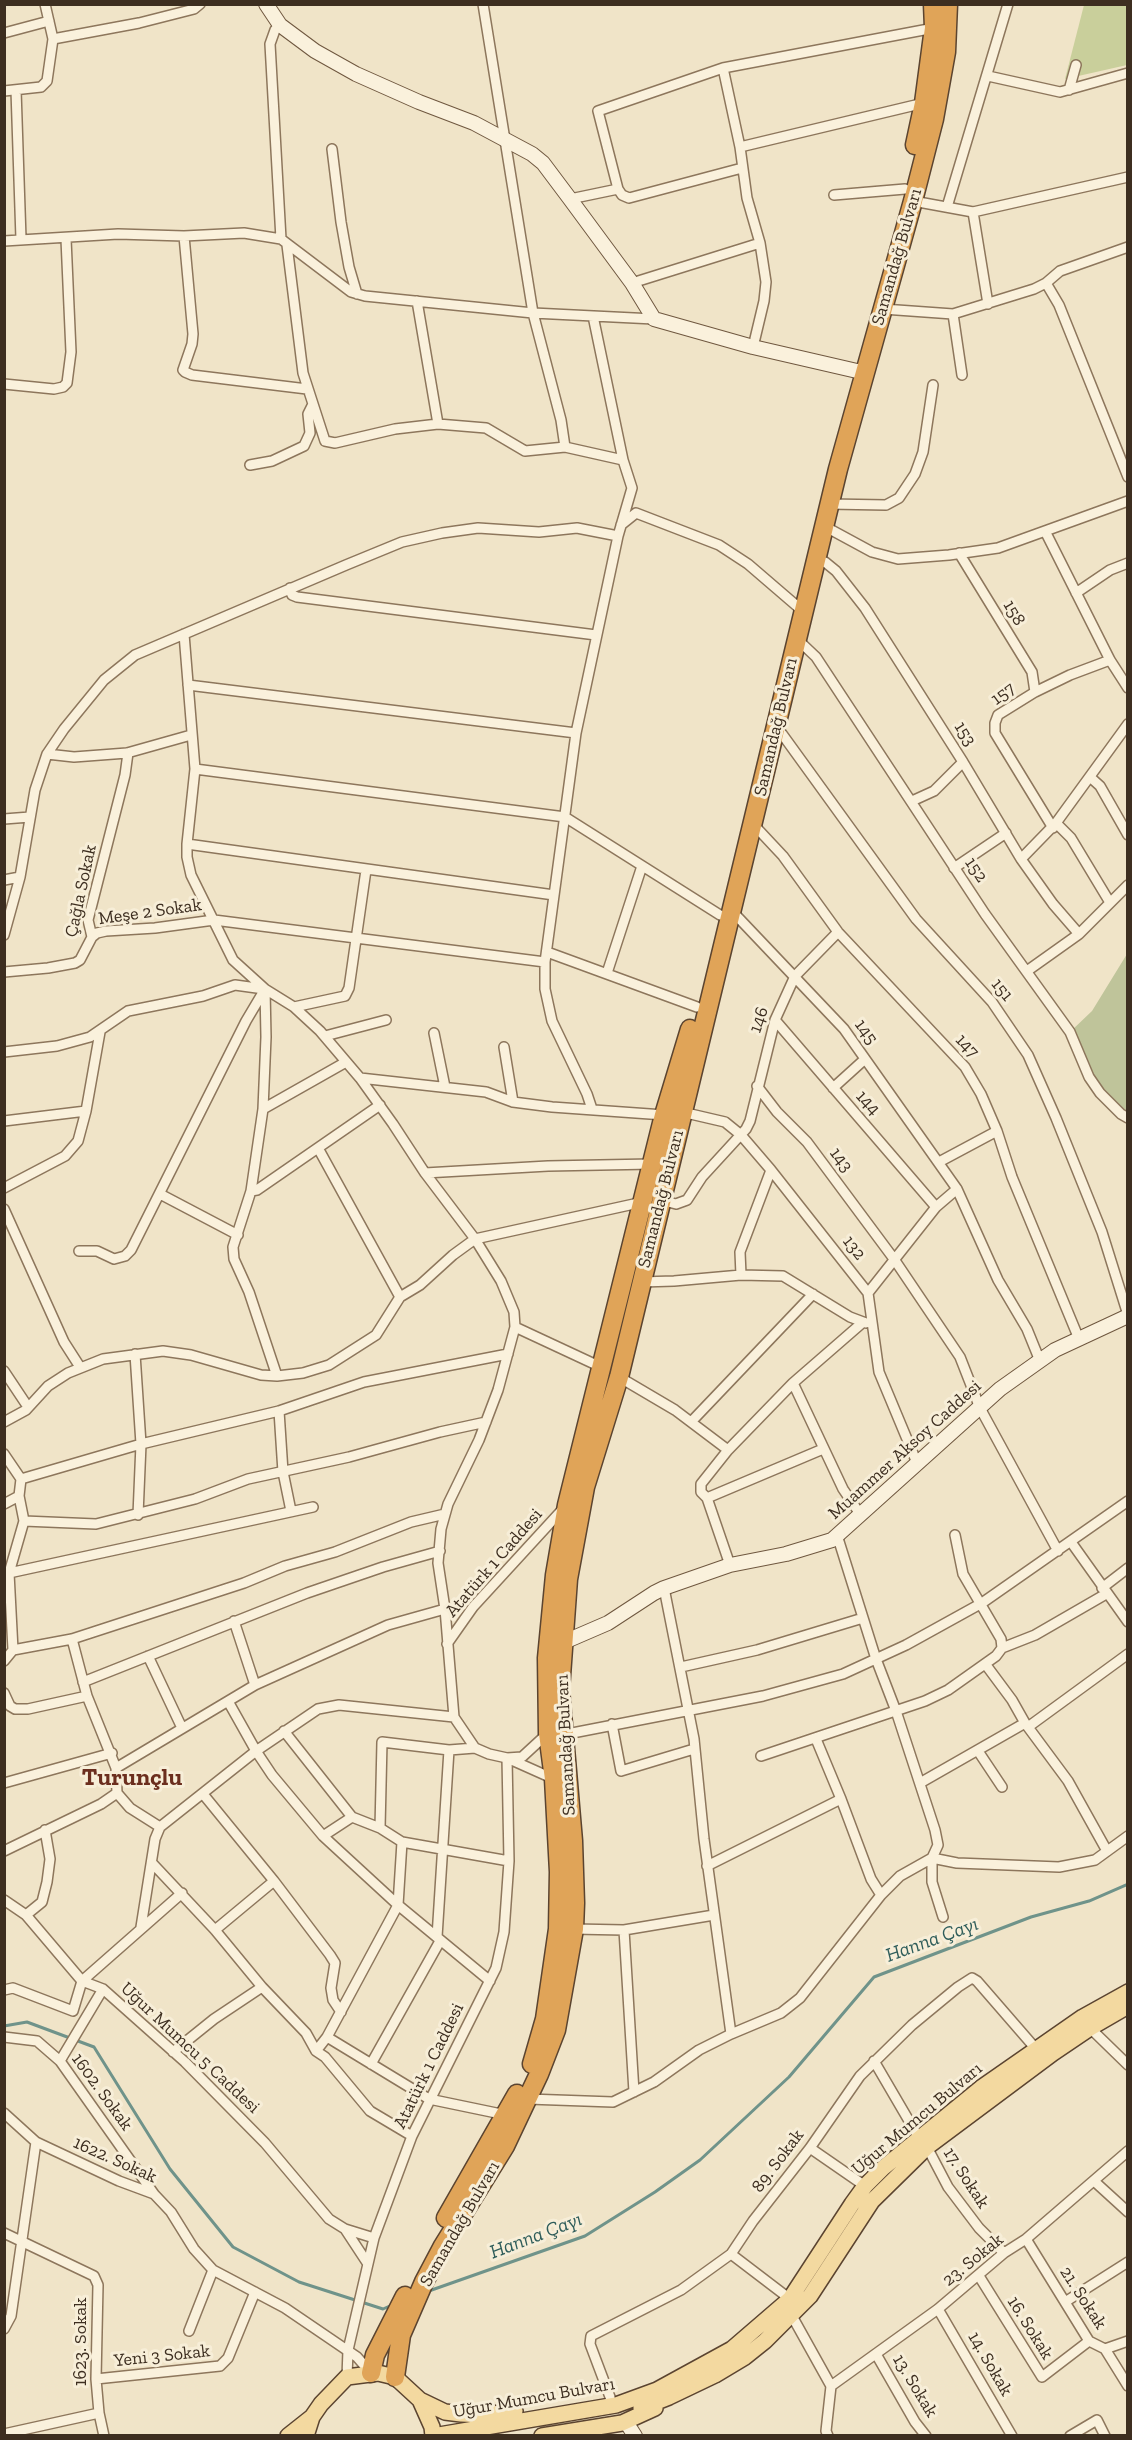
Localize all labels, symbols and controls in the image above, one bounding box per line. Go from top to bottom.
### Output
street label: Samandağ Bulvarı [867,186,927,328]
street label: 158 [998,596,1030,630]
street label: Samandağ Bulvarı [750,656,802,798]
street label: 157 [987,678,1019,710]
street label: 153 [949,718,981,750]
street label: Çağla Sokak [61,843,101,939]
street label: 152 [960,853,992,887]
street label: Meşe 2 Sokak [97,894,203,930]
street label: 151 [986,974,1018,1006]
street label: 146 [745,1004,773,1036]
street label: 145 [850,1015,882,1049]
street label: 147 [951,1030,983,1062]
street label: 144 [851,1086,885,1120]
street label: Samandağ Bulvarı [633,1128,689,1270]
street label: 143 [825,1143,857,1177]
street label: 132 [838,1231,870,1265]
street label: Muammer Aksoy Caddesi [824,1376,986,1524]
street label: Atatürk 1 Caddesi [441,1504,547,1622]
street label: Samandağ Bulvarı [552,1674,580,1816]
district label: Turunçlu [82,1764,182,1792]
water label: Hanna Çayı [882,1912,982,1968]
street label: Uğur Mumcu 5 Caddesi [116,1978,264,2118]
street label: Atatürk 1 Caddesi [389,2000,469,2132]
street label: 1602. Sokak [67,2049,137,2135]
street label: Uğur Mumcu Bulvarı [847,2058,987,2180]
street label: 89. Sokak [747,2125,809,2197]
street label: 1622. Sokak [70,2132,160,2188]
street label: 17. Sokak [938,2143,994,2213]
street label: Samandağ Bulvarı [415,2157,505,2291]
water label: Hanna Çayı [486,2207,586,2265]
street label: 23. Sokak [938,2229,1008,2291]
street label: 21. Sokak [1055,2263,1111,2333]
street label: 16. Sokak [1002,2292,1058,2364]
street label: 1623. Sokak [70,2298,92,2386]
street label: 14. Sokak [963,2328,1017,2400]
street label: Yeni 3 Sokak [113,2340,211,2372]
street label: 13. Sokak [888,2350,942,2422]
street label: Uğur Mumcu Bulvarı [452,2373,616,2423]

